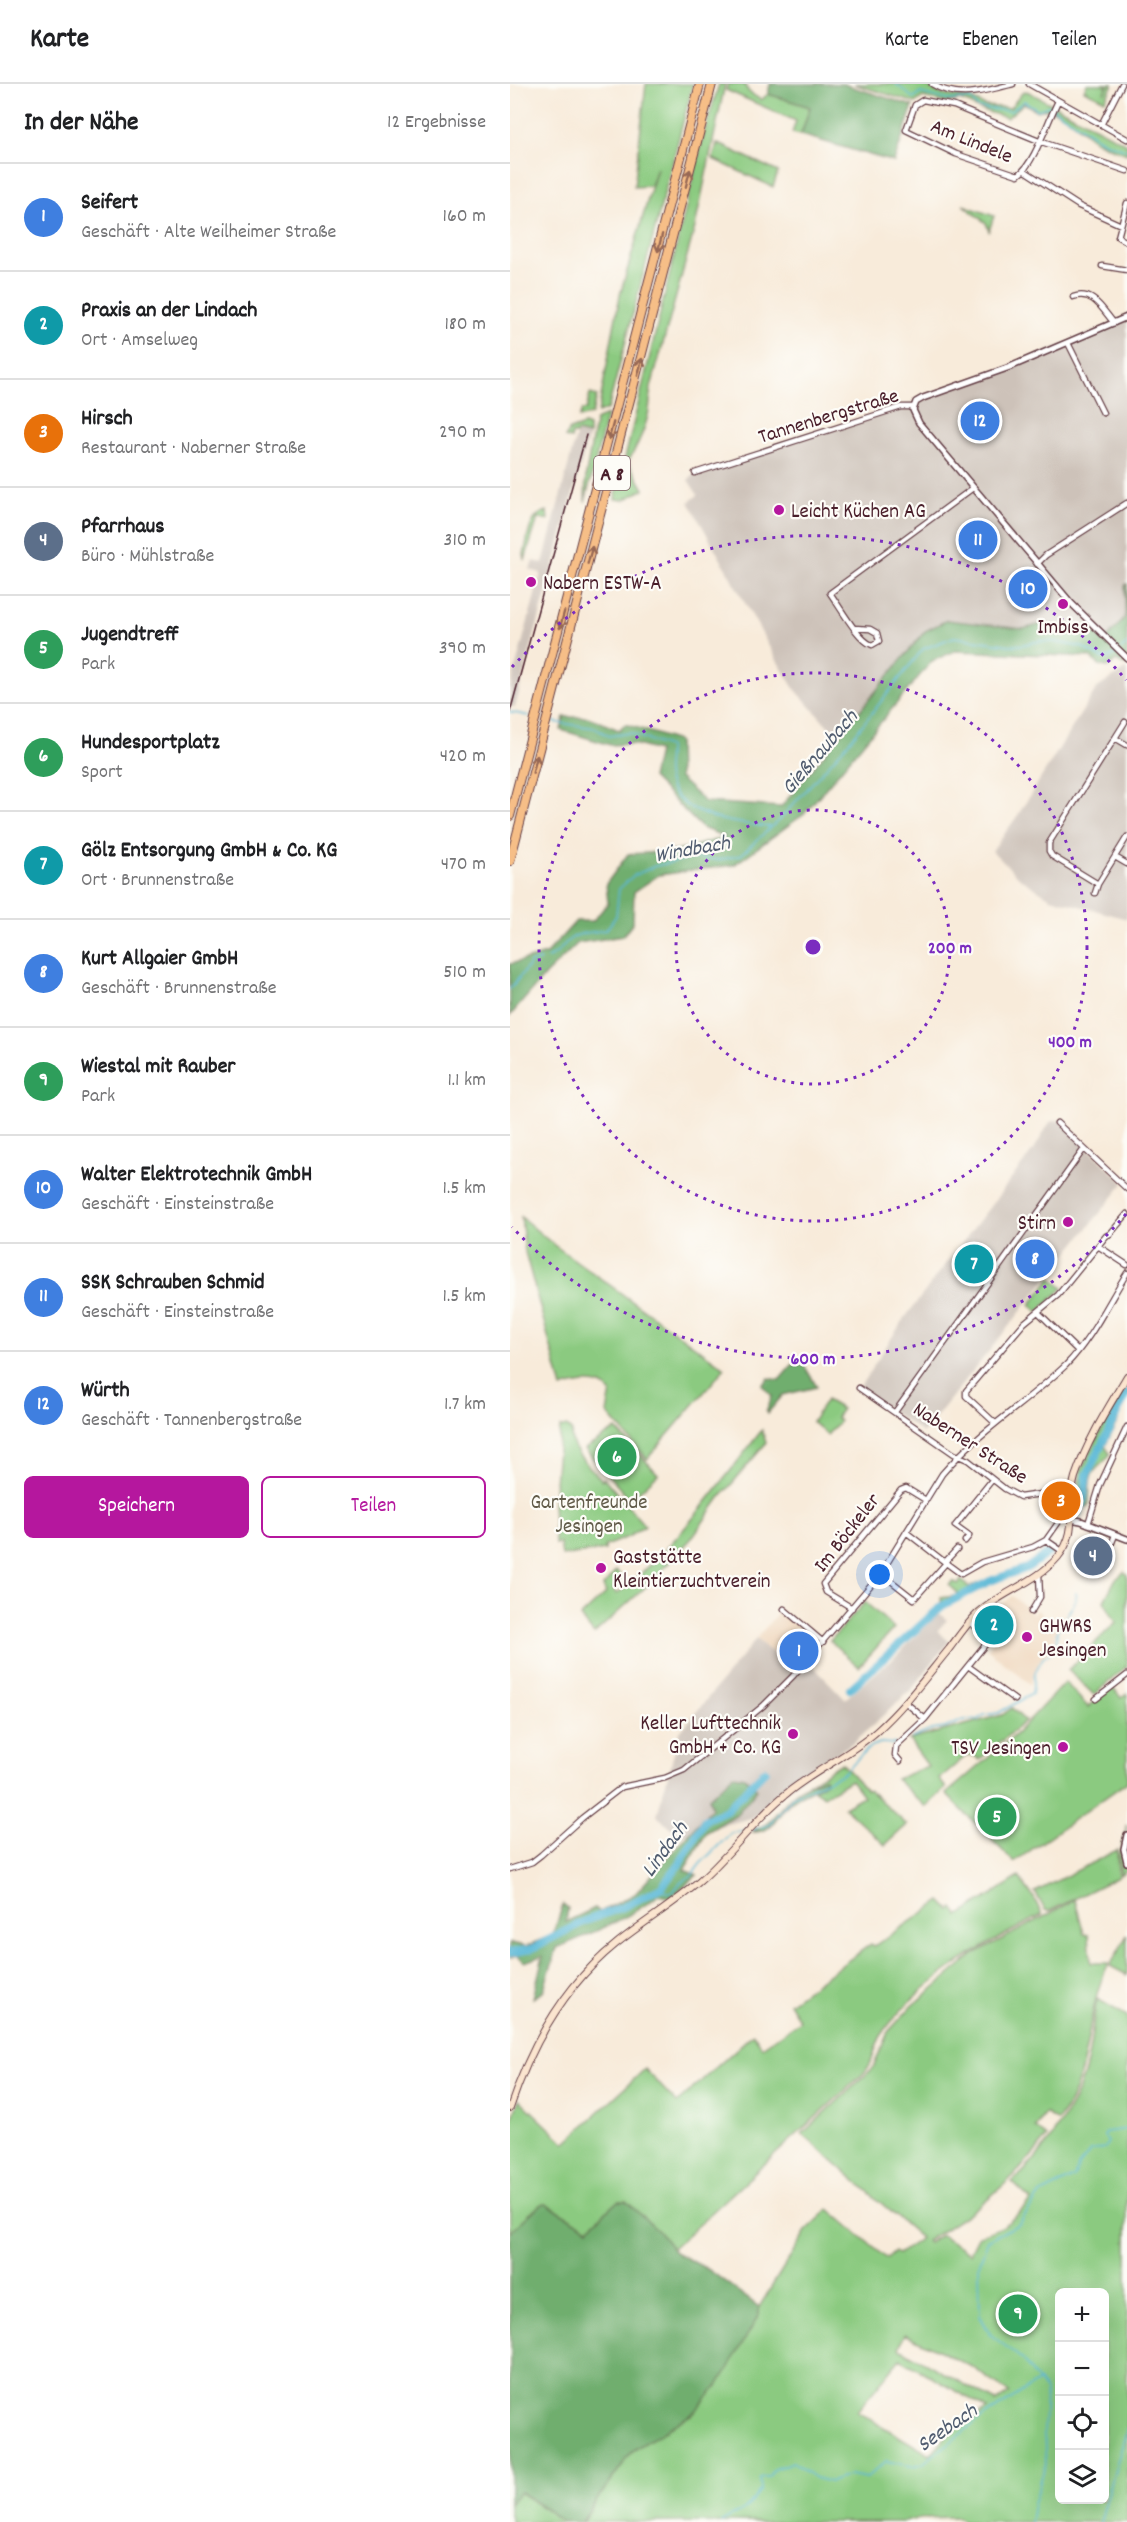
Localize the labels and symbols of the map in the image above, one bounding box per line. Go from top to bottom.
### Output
street label: Am Lindele [925,113,1016,173]
one-way arrow [682,168,694,187]
one-way arrow [653,233,665,252]
one-way arrow [634,357,646,376]
street label: Tannenbergstraße [755,382,903,453]
pin: 12 [960,398,1000,444]
one-way arrow [604,421,616,440]
road number: A 8 [594,456,630,490]
place label: Leicht Küchen AG [791,498,926,528]
marker: Leicht Küchen AG [772,503,786,517]
pin: 11 [958,518,998,562]
one-way arrow [585,546,597,565]
pin: 10 [1008,566,1048,612]
place label: Nabern ESTW-A [543,570,662,600]
marker: Nabern ESTW-A [524,575,538,589]
marker: Imbiss [1056,597,1070,611]
one-way arrow [555,610,567,629]
place label: Imbiss [1037,614,1089,644]
water label: Gießnaubach [775,703,867,803]
one-way arrow [530,755,542,774]
water label: Windbach [653,828,734,872]
centre of rings [803,937,823,957]
text: 200 m [928,937,972,962]
text: 400 m [1048,1031,1092,1056]
place label: Stirn [1018,1210,1056,1240]
marker: Stirn [1061,1215,1075,1229]
pin: 8 [1016,1236,1054,1282]
pin: 7 [954,1242,994,1286]
text: 600 m [791,1348,835,1373]
street label: Naberner Straße [906,1396,1033,1493]
pin: 6 [598,1434,636,1480]
pin: 3 [1042,1478,1080,1524]
street label: Im Böckeler [808,1488,889,1580]
park label: Gartenfreunde Jesingen [530,1489,648,1543]
pin: 4 [1074,1534,1112,1578]
place label: Gaststätte Kleintierzuchtverein [613,1544,771,1598]
your location [865,1560,894,1589]
marker: Gaststätte Kleintierzuchtverein [594,1561,608,1575]
pin: 2 [974,1602,1014,1648]
place label: GHWRS Jesingen [1039,1613,1106,1667]
pin: 1 [780,1628,818,1674]
marker: GHWRS Jesingen [1020,1630,1034,1644]
place label: Keller Lufttechnik GmbH + Co. KG [640,1710,781,1764]
marker: Keller Lufttechnik GmbH + Co. KG [786,1727,800,1741]
place label: TSV Jesingen [951,1735,1051,1765]
marker: TSV Jesingen [1056,1740,1070,1754]
pin: 5 [978,1794,1016,1840]
water label: Lindach [635,1815,697,1885]
pin: 9 [998,2292,1038,2336]
water label: Seebach [911,2396,985,2461]

